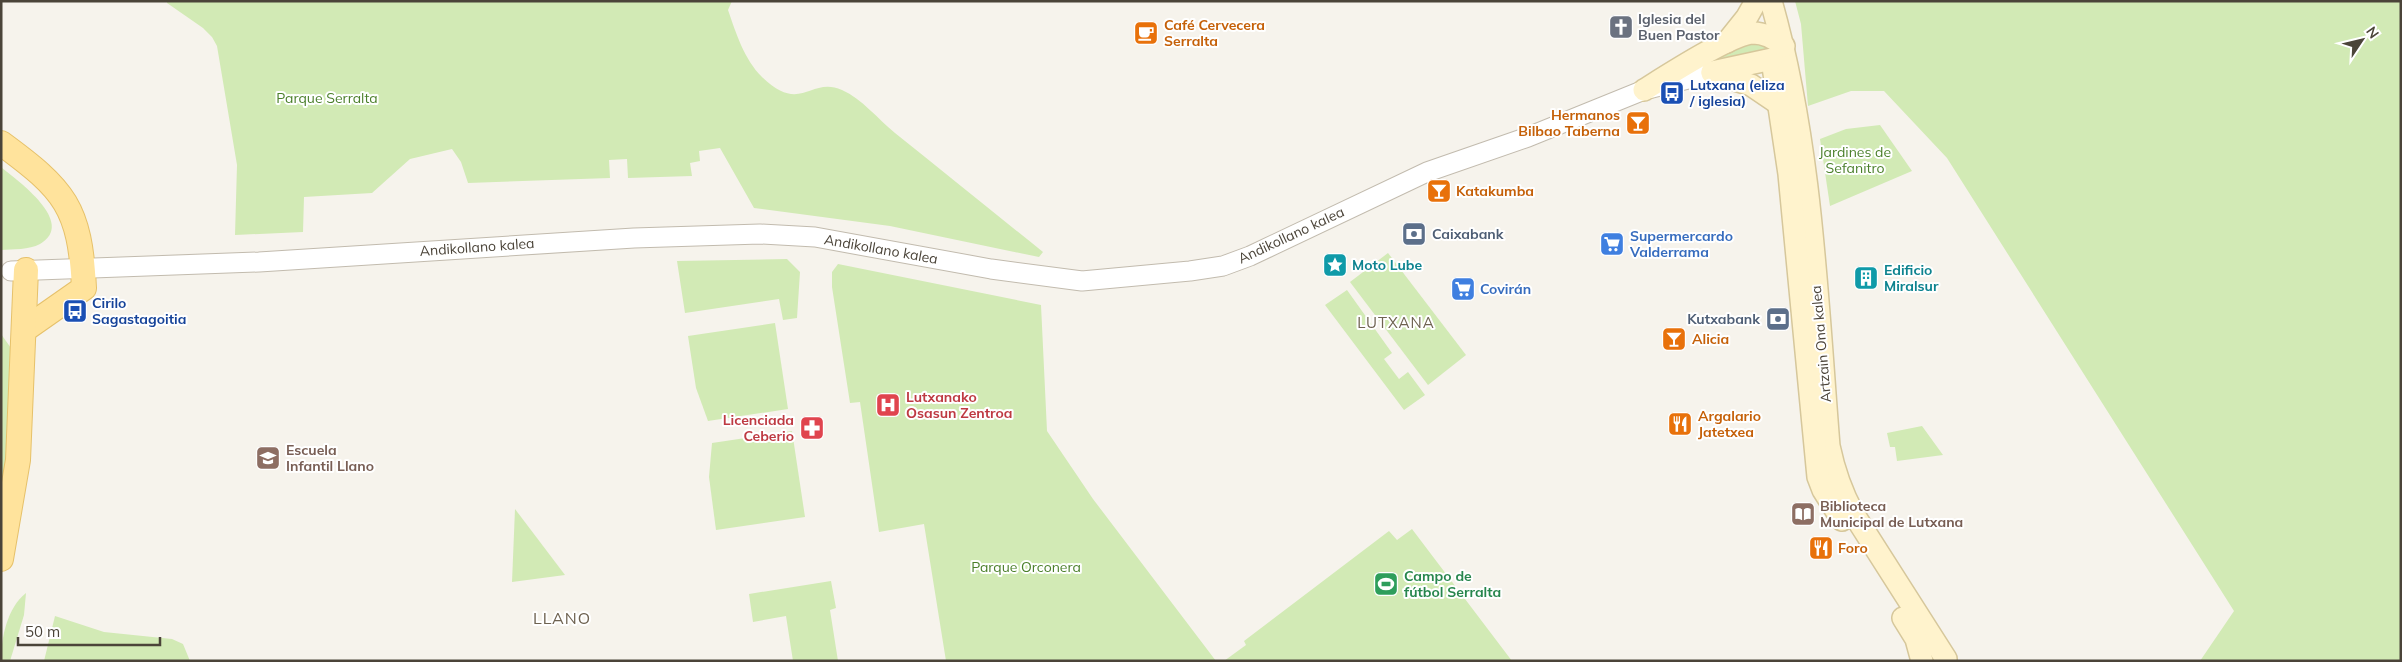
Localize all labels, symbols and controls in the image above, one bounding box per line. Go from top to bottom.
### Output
place label: Iglesia del Buen Pastor [1638,10,1720,44]
church icon: Iglesia del Buen Pastor [1608,14,1634,40]
north arrow [2337,15,2387,65]
place label: Café Cervecera Serralta [1164,16,1265,50]
cafe icon: Café Cervecera Serralta [1133,20,1159,46]
text: N [2362,23,2383,42]
place label: Lutxana (eliza / iglesia) [1689,76,1785,110]
bus stop icon: Lutxana (eliza / iglesia) [1659,80,1685,106]
park label: Parque Serralta [276,89,378,107]
place label: Hermanos Bilbao Taberna [1518,106,1620,140]
bar icon: Hermanos Bilbao Taberna [1625,110,1651,136]
park label: Jardines de Sefanitro [1819,143,1891,177]
bar icon: Katakumba [1426,178,1452,204]
place label: Katakumba [1456,182,1534,200]
street label: Andikollano kalea [1235,203,1347,267]
bank icon: Caixabank [1401,221,1427,247]
place label: Caixabank [1432,225,1504,243]
place label: Supermercardo Valderrama [1629,227,1733,261]
street label: Andikollano kalea [823,230,939,268]
supermarket icon: Supermercardo Valderrama [1599,231,1625,257]
street label: Andikollano kalea [419,234,535,260]
place icon: Moto Lube [1322,252,1348,278]
place label: Moto Lube [1352,256,1422,274]
place label: Edificio Miralsur [1884,261,1939,295]
building icon: Edificio Miralsur [1853,265,1879,291]
supermarket icon: Covirán [1450,276,1476,302]
place label: Covirán [1480,280,1531,298]
street label: Artzain Ona kalea [1807,285,1835,403]
place label: Cirilo Sagastagoitia [92,294,186,328]
bus stop icon: Cirilo Sagastagoitia [62,298,88,324]
bank icon: Kutxabank [1765,306,1791,332]
place label: Kutxabank [1687,310,1760,328]
district label: LUTXANA [1357,313,1435,332]
bar icon: Alicia [1661,326,1687,352]
place label: Alicia [1692,330,1729,348]
place label: Lutxanako Osasun Zentroa [906,388,1012,422]
hospital icon: Lutxanako Osasun Zentroa [875,392,901,418]
place label: Argalario Jatetxea [1698,407,1761,441]
place label: Licenciada Ceberio [723,411,794,445]
restaurant icon: Argalario Jatetxea [1667,411,1693,437]
pharmacy icon: Licenciada Ceberio [799,415,825,441]
place label: Escuela Infantil Llano [286,441,374,475]
school or university icon: Escuela Infantil Llano [255,445,281,471]
place label: Biblioteca Municipal de Lutxana [1820,497,1963,531]
library icon: Biblioteca Municipal de Lutxana [1790,501,1816,527]
restaurant icon: Foro [1808,535,1834,561]
place label: Foro [1838,539,1868,557]
park label: Parque Orconera [971,558,1081,576]
place label: Campo de fútbol Serralta [1404,567,1501,601]
sports icon: Campo de fútbol Serralta [1373,571,1399,597]
district label: LLANO [533,608,591,628]
scale bar [18,614,160,646]
text: 50 m [25,622,60,641]

